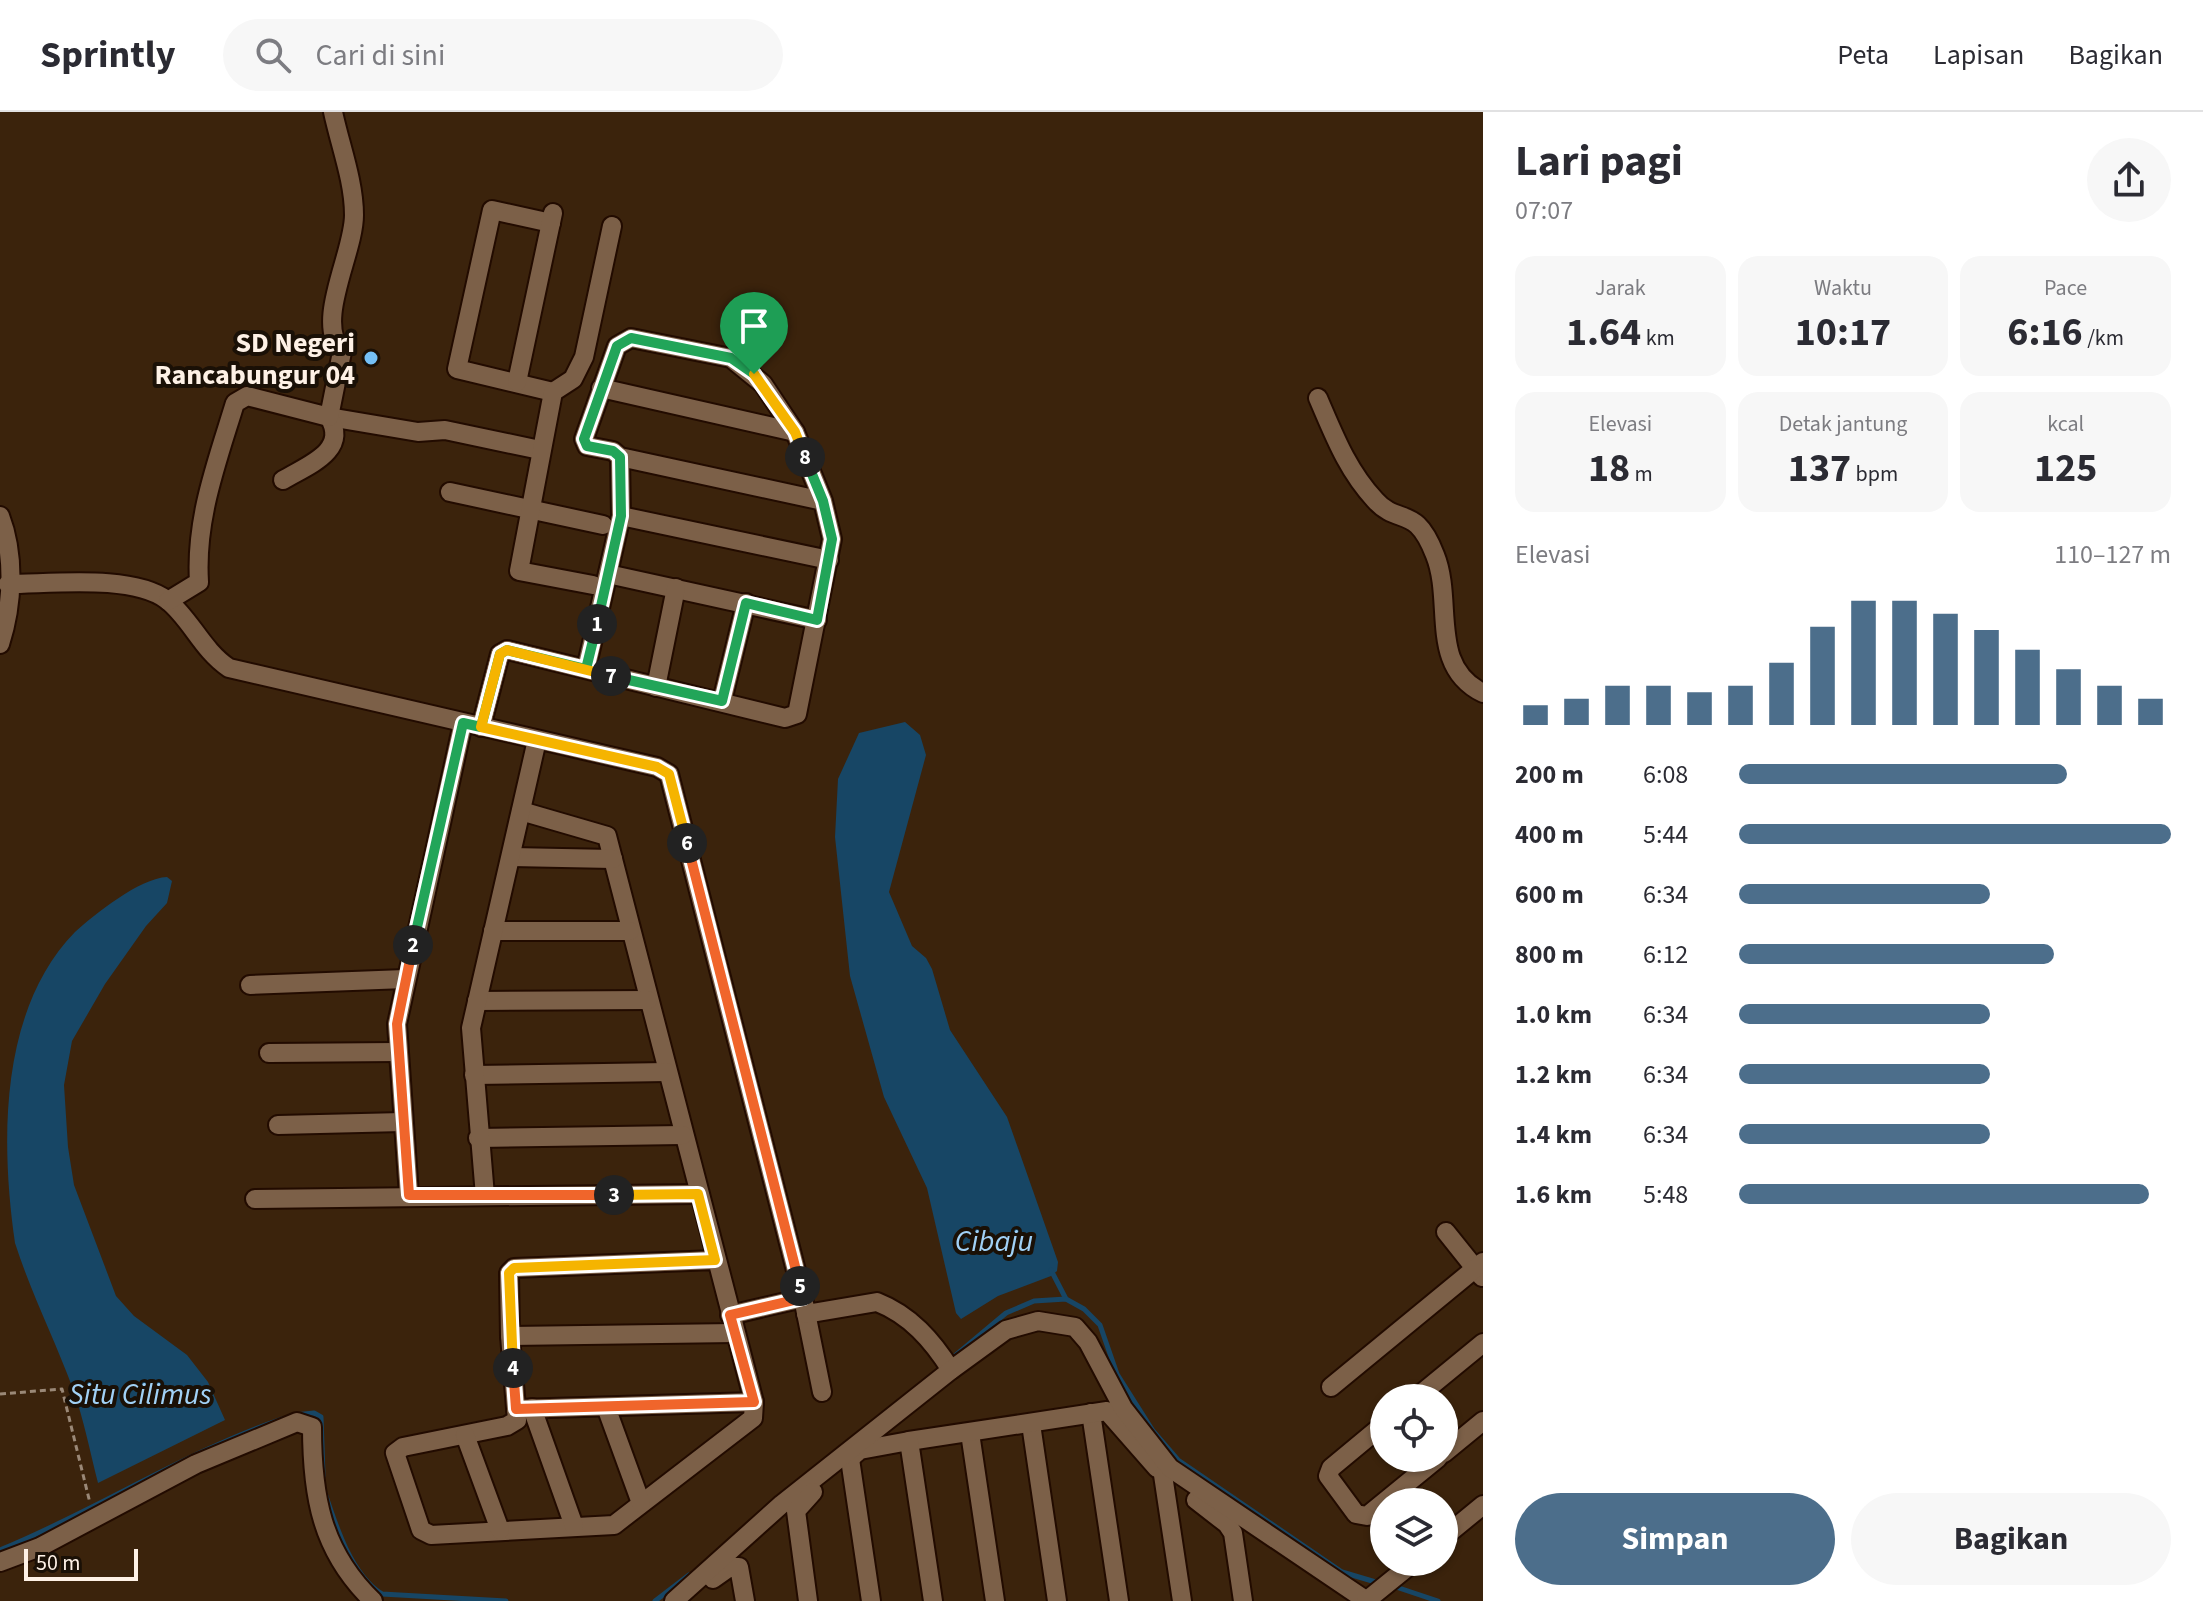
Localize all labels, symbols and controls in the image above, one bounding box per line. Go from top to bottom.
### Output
search box [223,19,783,91]
text: Sprintly [40,28,175,82]
icon: search [251,33,295,77]
text: Cari di sini [315,34,445,77]
text: Peta [1837,35,1889,75]
text: Lapisan [1933,35,2024,75]
text: Bagikan [2068,35,2163,75]
text: Lari pagi [1515,130,1683,193]
button: share [2087,138,2171,222]
text: 07:07 [1515,192,1573,229]
text: Jarak [1595,272,1646,304]
text: Waktu [1814,272,1872,304]
text: Pace [2044,272,2087,304]
pin [720,292,788,374]
icon: arrive [732,304,776,348]
text: 1.64 [1566,304,1641,361]
text: 10:17 [1795,304,1891,361]
text: 6:16 [2007,304,2083,361]
text: km [1641,322,1675,354]
text: /km [2083,322,2124,354]
place label: SD Negeri Rancabungur 04 [155,323,355,395]
marker: SD Negeri Rancabungur 04 [362,349,380,367]
text: Elevasi [1588,408,1652,440]
text: Detak jantung [1779,408,1907,440]
text: kcal [2047,408,2084,440]
pin: 8 [785,437,825,477]
text: 18 [1588,440,1630,497]
text: 137 [1788,440,1851,497]
text: 125 [2034,440,2097,497]
text: 8 [799,441,811,473]
text: m [1630,458,1653,490]
text: bpm [1851,458,1898,490]
text: Elevasi [1515,536,1590,573]
text: 110–127 m [2054,536,2171,573]
pin: 1 [577,604,617,644]
text: 1 [591,608,603,640]
pin: 7 [591,656,631,696]
text: 7 [605,660,617,692]
text: 200 m [1515,756,1584,793]
text: 6:08 [1643,756,1688,793]
text: 400 m [1515,816,1584,853]
text: 5:44 [1643,816,1688,853]
pin: 6 [667,823,707,863]
text: 6 [681,827,693,859]
text: 600 m [1515,876,1584,913]
text: 6:34 [1643,876,1688,913]
pin: 2 [393,925,433,965]
text: 2 [407,929,419,961]
text: 800 m [1515,936,1584,973]
text: 6:12 [1643,936,1688,973]
text: 1.0 km [1515,996,1592,1033]
text: 6:34 [1643,996,1688,1033]
text: 1.2 km [1515,1056,1592,1093]
text: 6:34 [1643,1056,1688,1093]
text: 1.4 km [1515,1116,1592,1153]
text: 6:34 [1643,1116,1688,1153]
pin: 3 [594,1175,634,1215]
text: 1.6 km [1515,1176,1592,1213]
text: 5:48 [1643,1176,1688,1213]
text: 3 [608,1179,620,1211]
water label: Cibaju [955,1220,1033,1263]
pin: 5 [780,1266,820,1306]
text: 5 [794,1270,806,1302]
pin: 4 [493,1348,533,1388]
text: 4 [507,1352,519,1384]
water label: Situ Cilimus [68,1373,212,1416]
map controls [1370,1384,1458,1576]
button: locate [1370,1384,1458,1472]
button: layers [1370,1488,1458,1576]
button: Simpan [1515,1493,1835,1585]
button: Bagikan [1851,1493,2171,1585]
scale bar [24,1545,138,1581]
text: 50 m [36,1547,81,1579]

